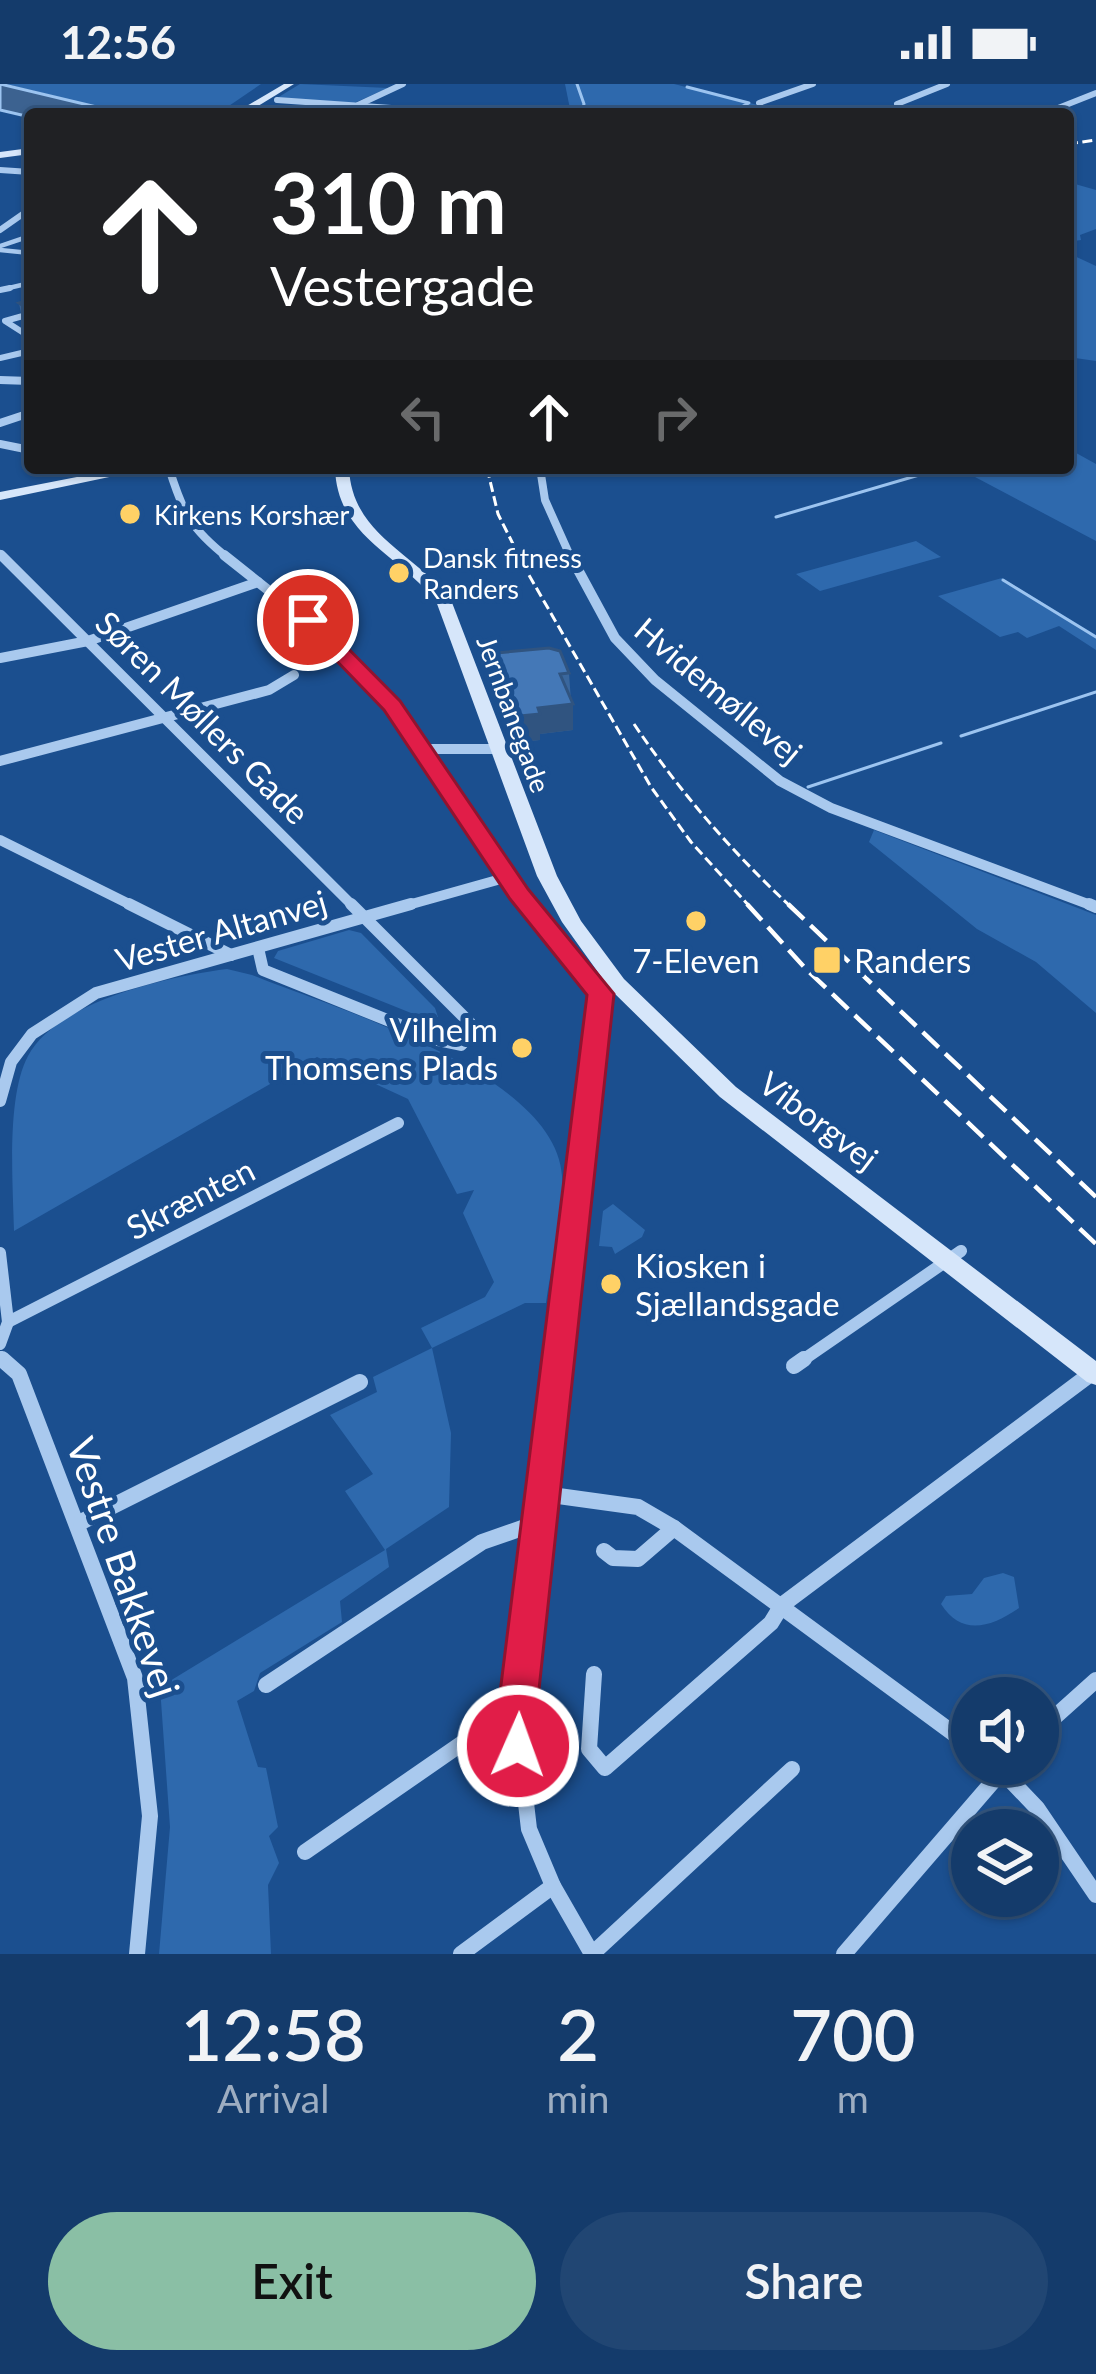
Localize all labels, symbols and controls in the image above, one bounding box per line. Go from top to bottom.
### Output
text: 12:56 [60,15,176,69]
text: 310 m [270,151,507,252]
icon: ahead [72,156,228,312]
text: Vestergade [270,253,535,318]
icon: left [390,384,456,450]
icon: ahead [516,384,582,450]
icon: right [642,384,708,450]
place label: Kirkens Korshær [154,498,349,531]
marker: Kirkens Korshær [117,501,143,527]
place label: Dansk fitness Randers [423,541,582,605]
marker: Dansk fitness Randers [386,560,412,586]
pin [257,569,359,671]
icon: arrive [275,587,341,653]
street label: Søren Møllers Gade [88,602,318,832]
street label: Hvidemøllevej [627,608,811,772]
street label: Jernbanegade [470,631,558,797]
street label: Vester Altanvej [111,881,331,979]
marker: 7-Eleven [683,908,709,934]
place label: 7-Eleven [632,940,760,980]
place label: Randers [854,940,971,980]
marker: Randers [811,944,843,976]
place label: Vilhelm Thomsens Plads [265,1009,498,1087]
marker: Vilhelm Thomsens Plads [509,1035,535,1061]
street label: Viborgvej [752,1062,886,1178]
street label: Skrænten [119,1149,261,1247]
place label: Kiosken i Sjællandsgade [635,1245,840,1323]
marker: Kiosken i Sjællandsgade [598,1271,624,1297]
street label: Vestre Bakkevej [58,1431,190,1703]
map controls [951,1677,1059,1917]
button: sound [951,1677,1059,1785]
position arrow [455,1683,581,1809]
button: layers [951,1809,1059,1917]
text: 12:58 [181,1990,366,2076]
text: 2 [557,1990,599,2076]
text: 700 [790,1990,915,2076]
text: Arrival [217,2075,329,2121]
text: min [546,2075,610,2121]
text: m [837,2075,869,2121]
button: Exit [48,2212,536,2350]
button: Share [560,2212,1048,2350]

